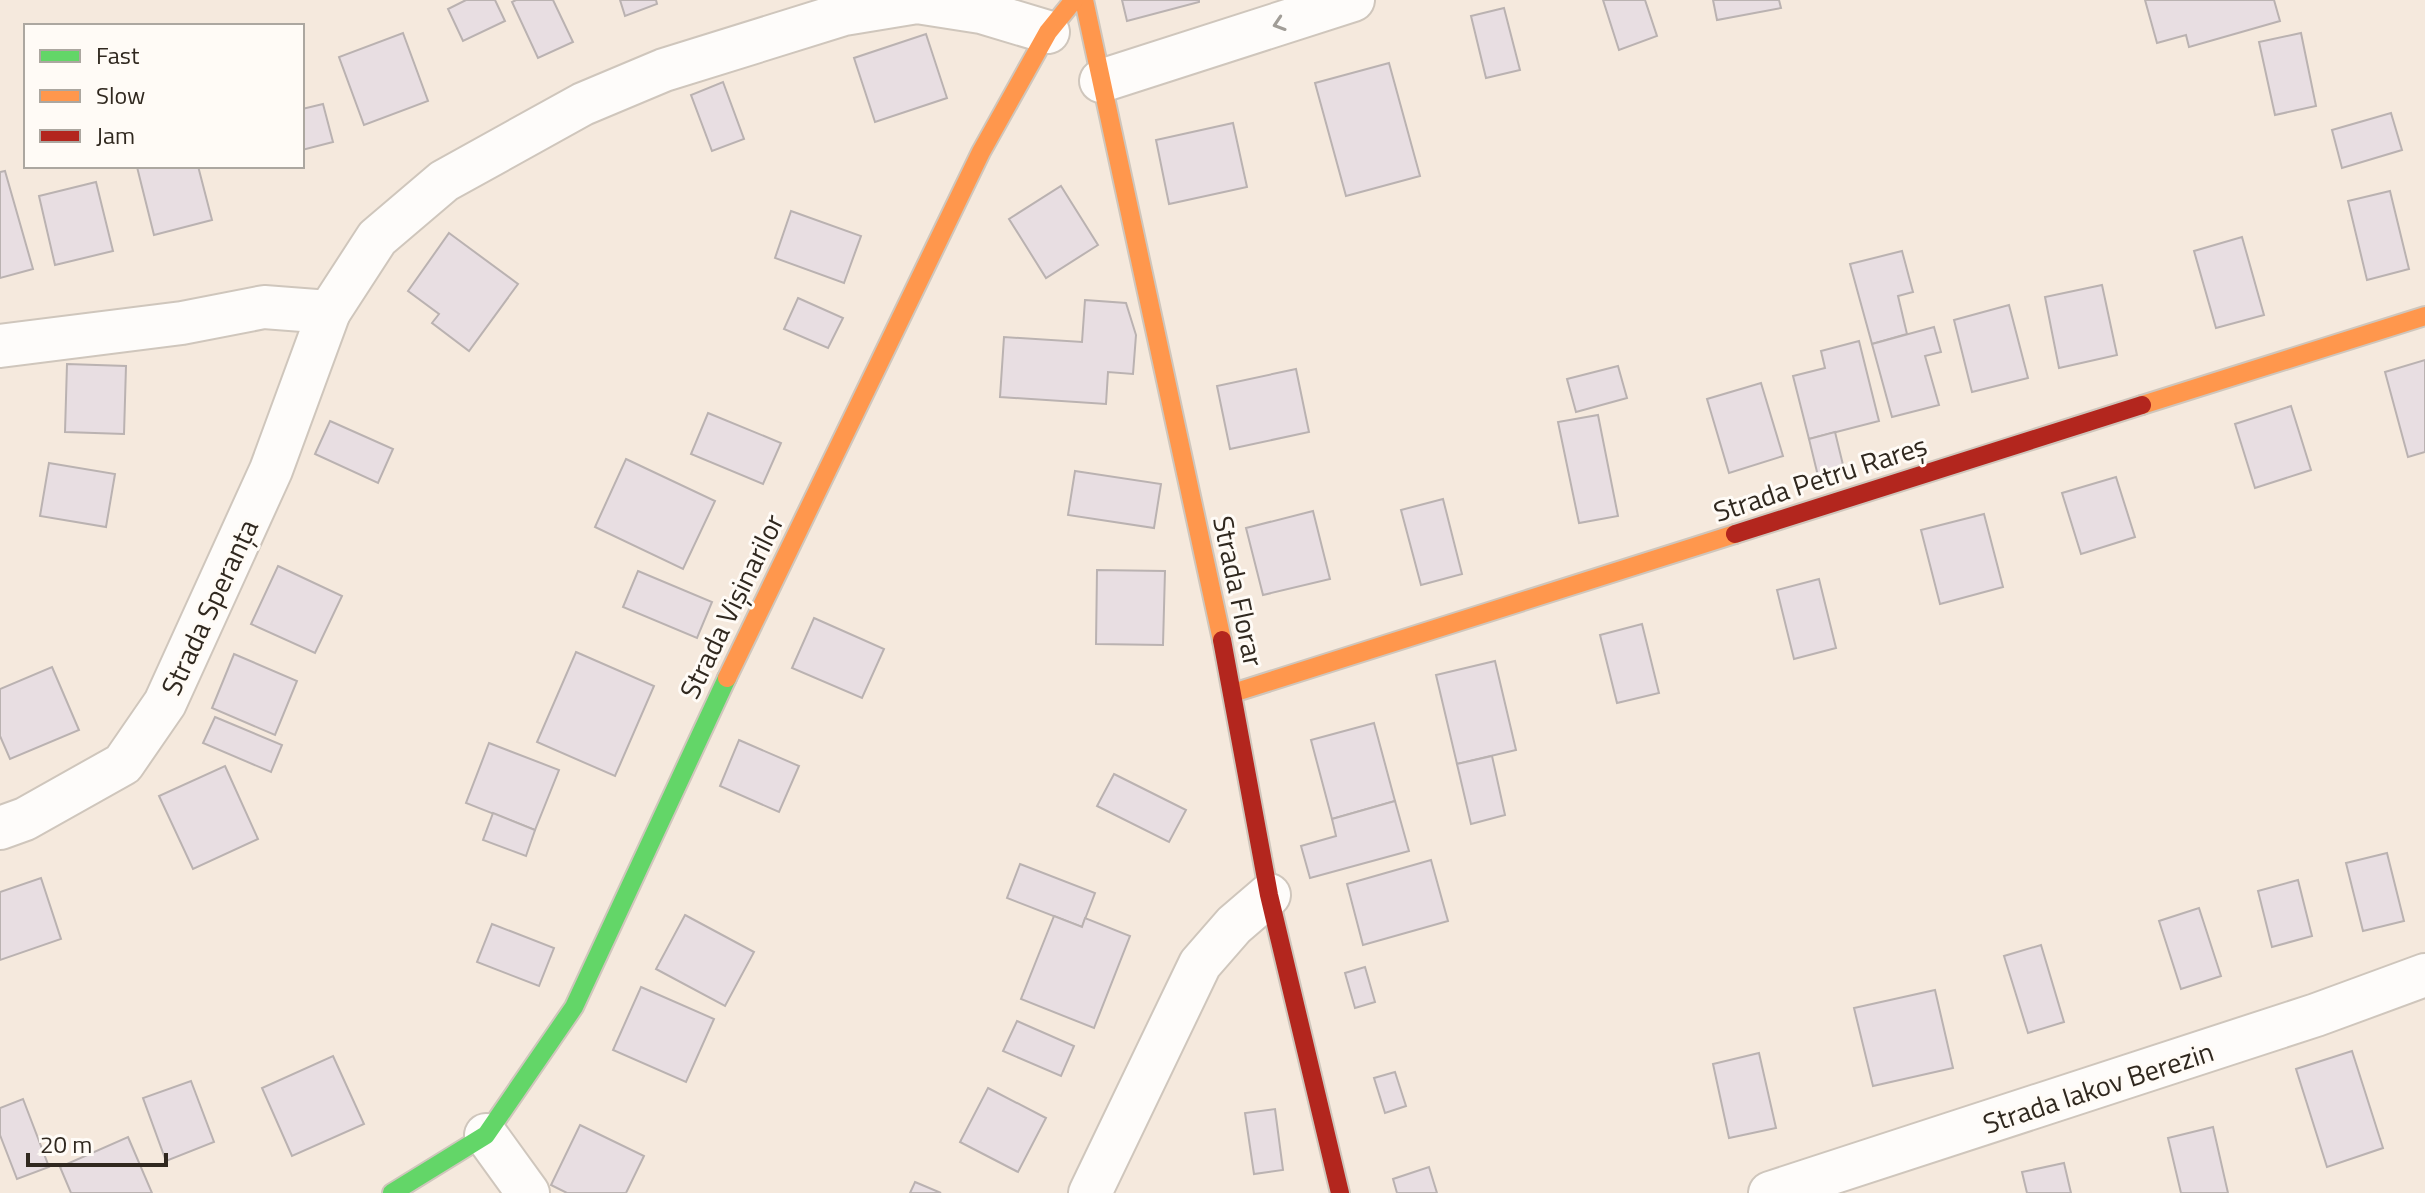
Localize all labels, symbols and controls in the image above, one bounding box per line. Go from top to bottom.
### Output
one-way arrow [1273,15,1287,31]
legend [24,24,304,168]
text: Fast [96,37,140,73]
text: Slow [96,77,145,113]
text: Jam [96,117,135,153]
street label: Strada Petru Rareș [1708,423,1932,533]
street label: Strada Vișinarilor [668,506,794,706]
street label: Strada Speranța [149,512,269,702]
street label: Strada Florar [1202,512,1276,671]
street label: Strada Iakov Berezin [1977,1029,2219,1145]
scale bar [28,1117,166,1167]
text: 20 m [40,1126,92,1162]

